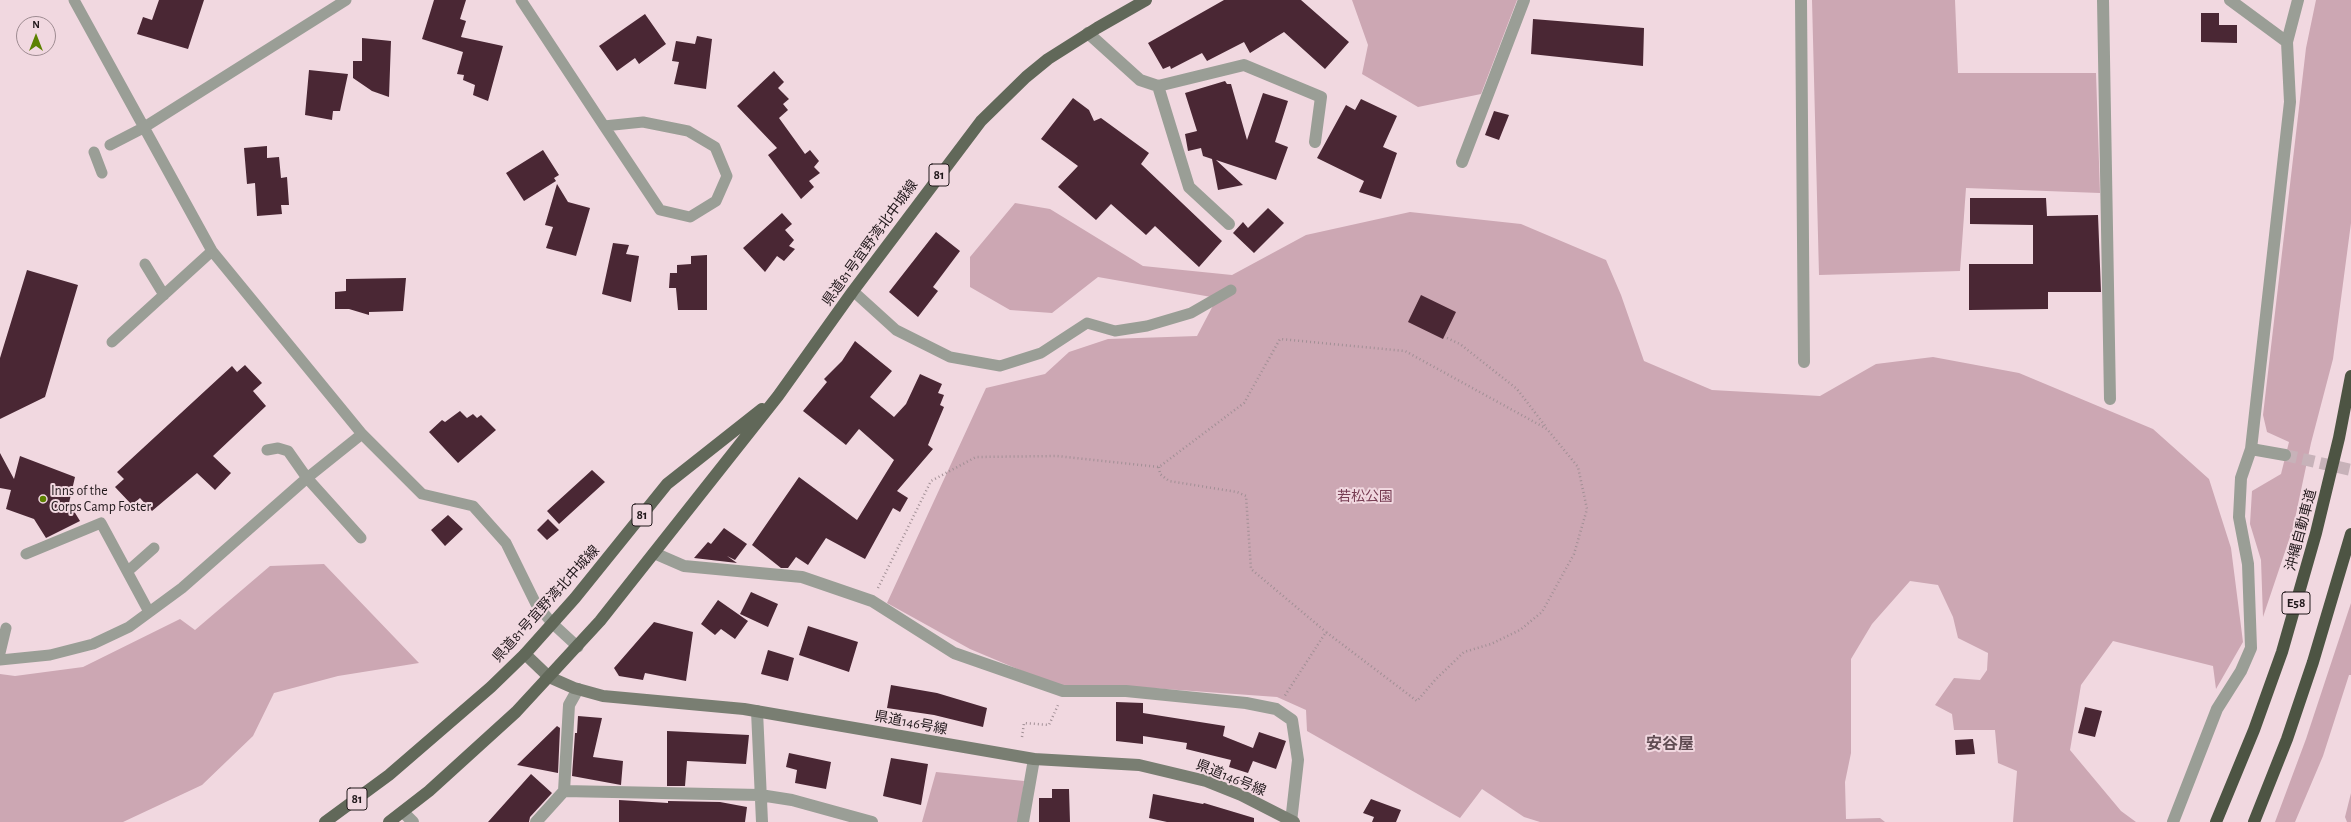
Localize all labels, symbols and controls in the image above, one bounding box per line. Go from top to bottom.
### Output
north arrow [16,16,56,56]
text: N [32,19,40,30]
road number: 81 [929,164,949,186]
street label: 県道81号宜野湾北中城線 [819,177,921,309]
place label: Inns of the Corps Camp Foster [51,483,151,516]
street label: 沖縄自動車道 [2282,487,2320,573]
park label: 若松公園 [1337,489,1393,505]
marker: Inns of the Corps Camp Foster [38,494,48,504]
road number: 81 [632,504,652,526]
street label: 県道81号宜野湾北中城線 [489,542,603,666]
road number: E58 [2282,592,2310,614]
street label: 県道146号線 [873,708,949,738]
district label: 安谷屋 [1646,734,1694,754]
street label: 県道146号線 [1193,756,1269,800]
road number: 81 [347,788,367,810]

